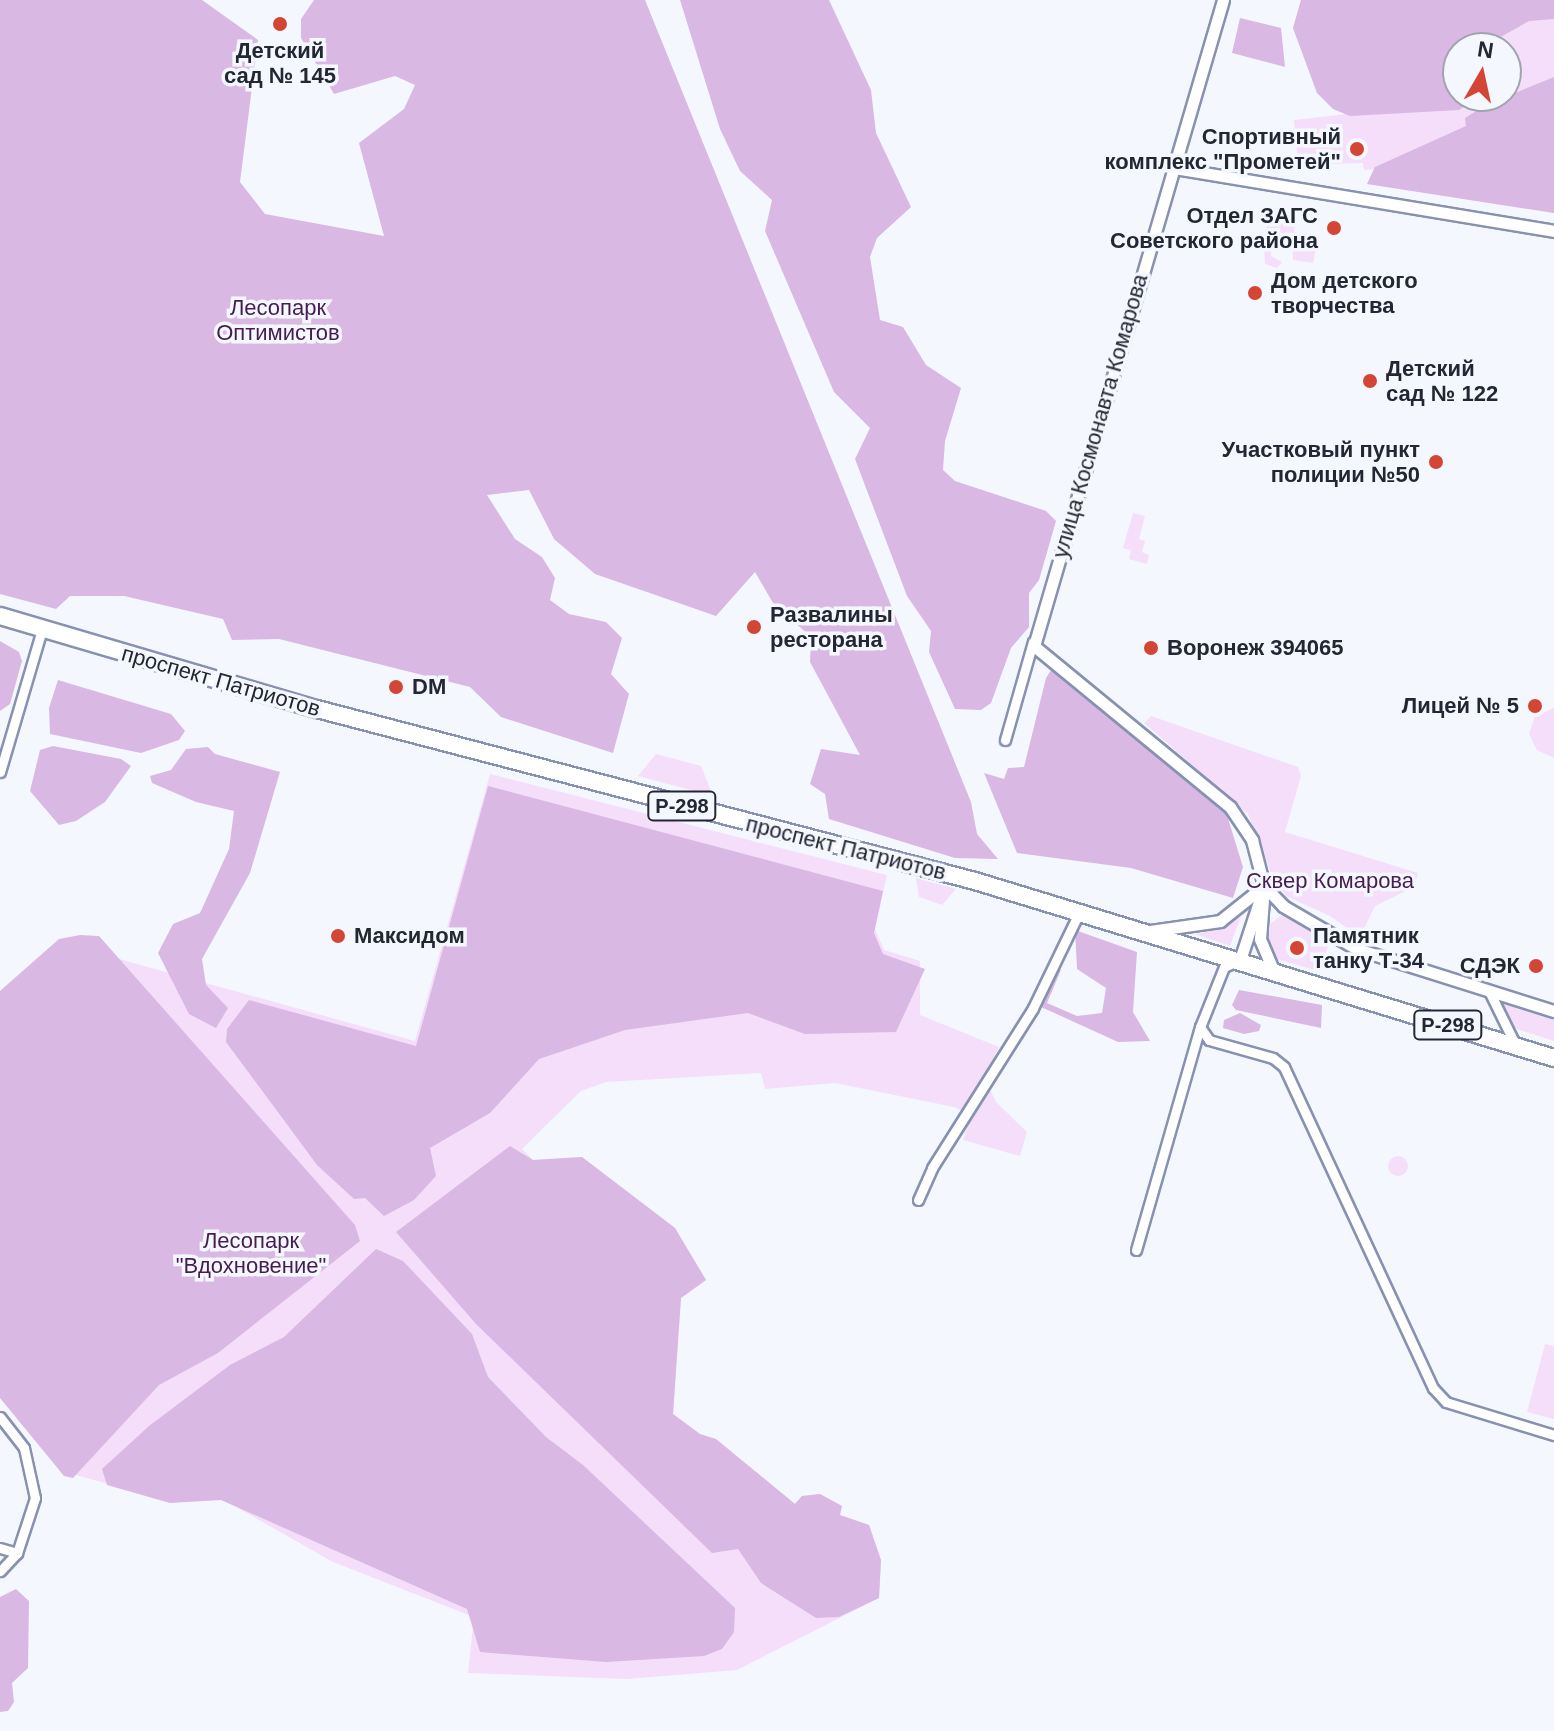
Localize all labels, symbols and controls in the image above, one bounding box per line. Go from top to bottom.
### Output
marker: Детский сад № 145 [271,15,289,33]
north arrow [1442,32,1522,112]
text: N [1476,36,1495,63]
place label: Детский сад № 145 [224,37,336,88]
place label: Спортивный комплекс "Прометей" [1105,123,1341,174]
marker: Спортивный комплекс "Прометей" [1348,140,1366,158]
place label: Отдел ЗАГС Советского района [1110,202,1318,254]
marker: Отдел ЗАГС Советского района [1325,219,1343,237]
place label: Дом детского творчества [1271,267,1418,318]
street label: улица Космонавта Комарова [1047,271,1153,561]
marker: Дом детского творчества [1246,284,1264,302]
park label: Лесопарк Оптимистов [216,294,340,346]
place label: Детский сад № 122 [1386,355,1498,406]
marker: Детский сад № 122 [1361,372,1379,390]
place label: Участковый пункт полиции №50 [1222,436,1420,488]
marker: Участковый пункт полиции №50 [1427,453,1445,471]
place label: Развалины ресторана [770,601,893,652]
marker: Развалины ресторана [745,618,763,636]
place label: Воронеж 394065 [1167,635,1344,661]
marker: Воронеж 394065 [1142,639,1160,657]
street label: проспект Патриотов [119,640,323,722]
place label: DM [412,674,446,700]
marker: DM [387,678,405,696]
place label: Лицей № 5 [1402,693,1519,719]
marker: Лицей № 5 [1526,697,1544,715]
road number: Р-298 [646,790,718,822]
street label: проспект Патриотов [743,810,949,886]
park label: Сквер Комарова [1246,868,1414,894]
place label: Памятник танку Т-34 [1313,922,1424,974]
place label: Максидом [354,923,465,949]
marker: Максидом [329,927,347,945]
marker: Памятник танку Т-34 [1288,939,1306,957]
place label: СДЭК [1460,953,1520,979]
marker: СДЭК [1527,957,1545,975]
road number: Р-298 [1412,1009,1484,1041]
park label: Лесопарк "Вдохновение" [176,1227,326,1278]

